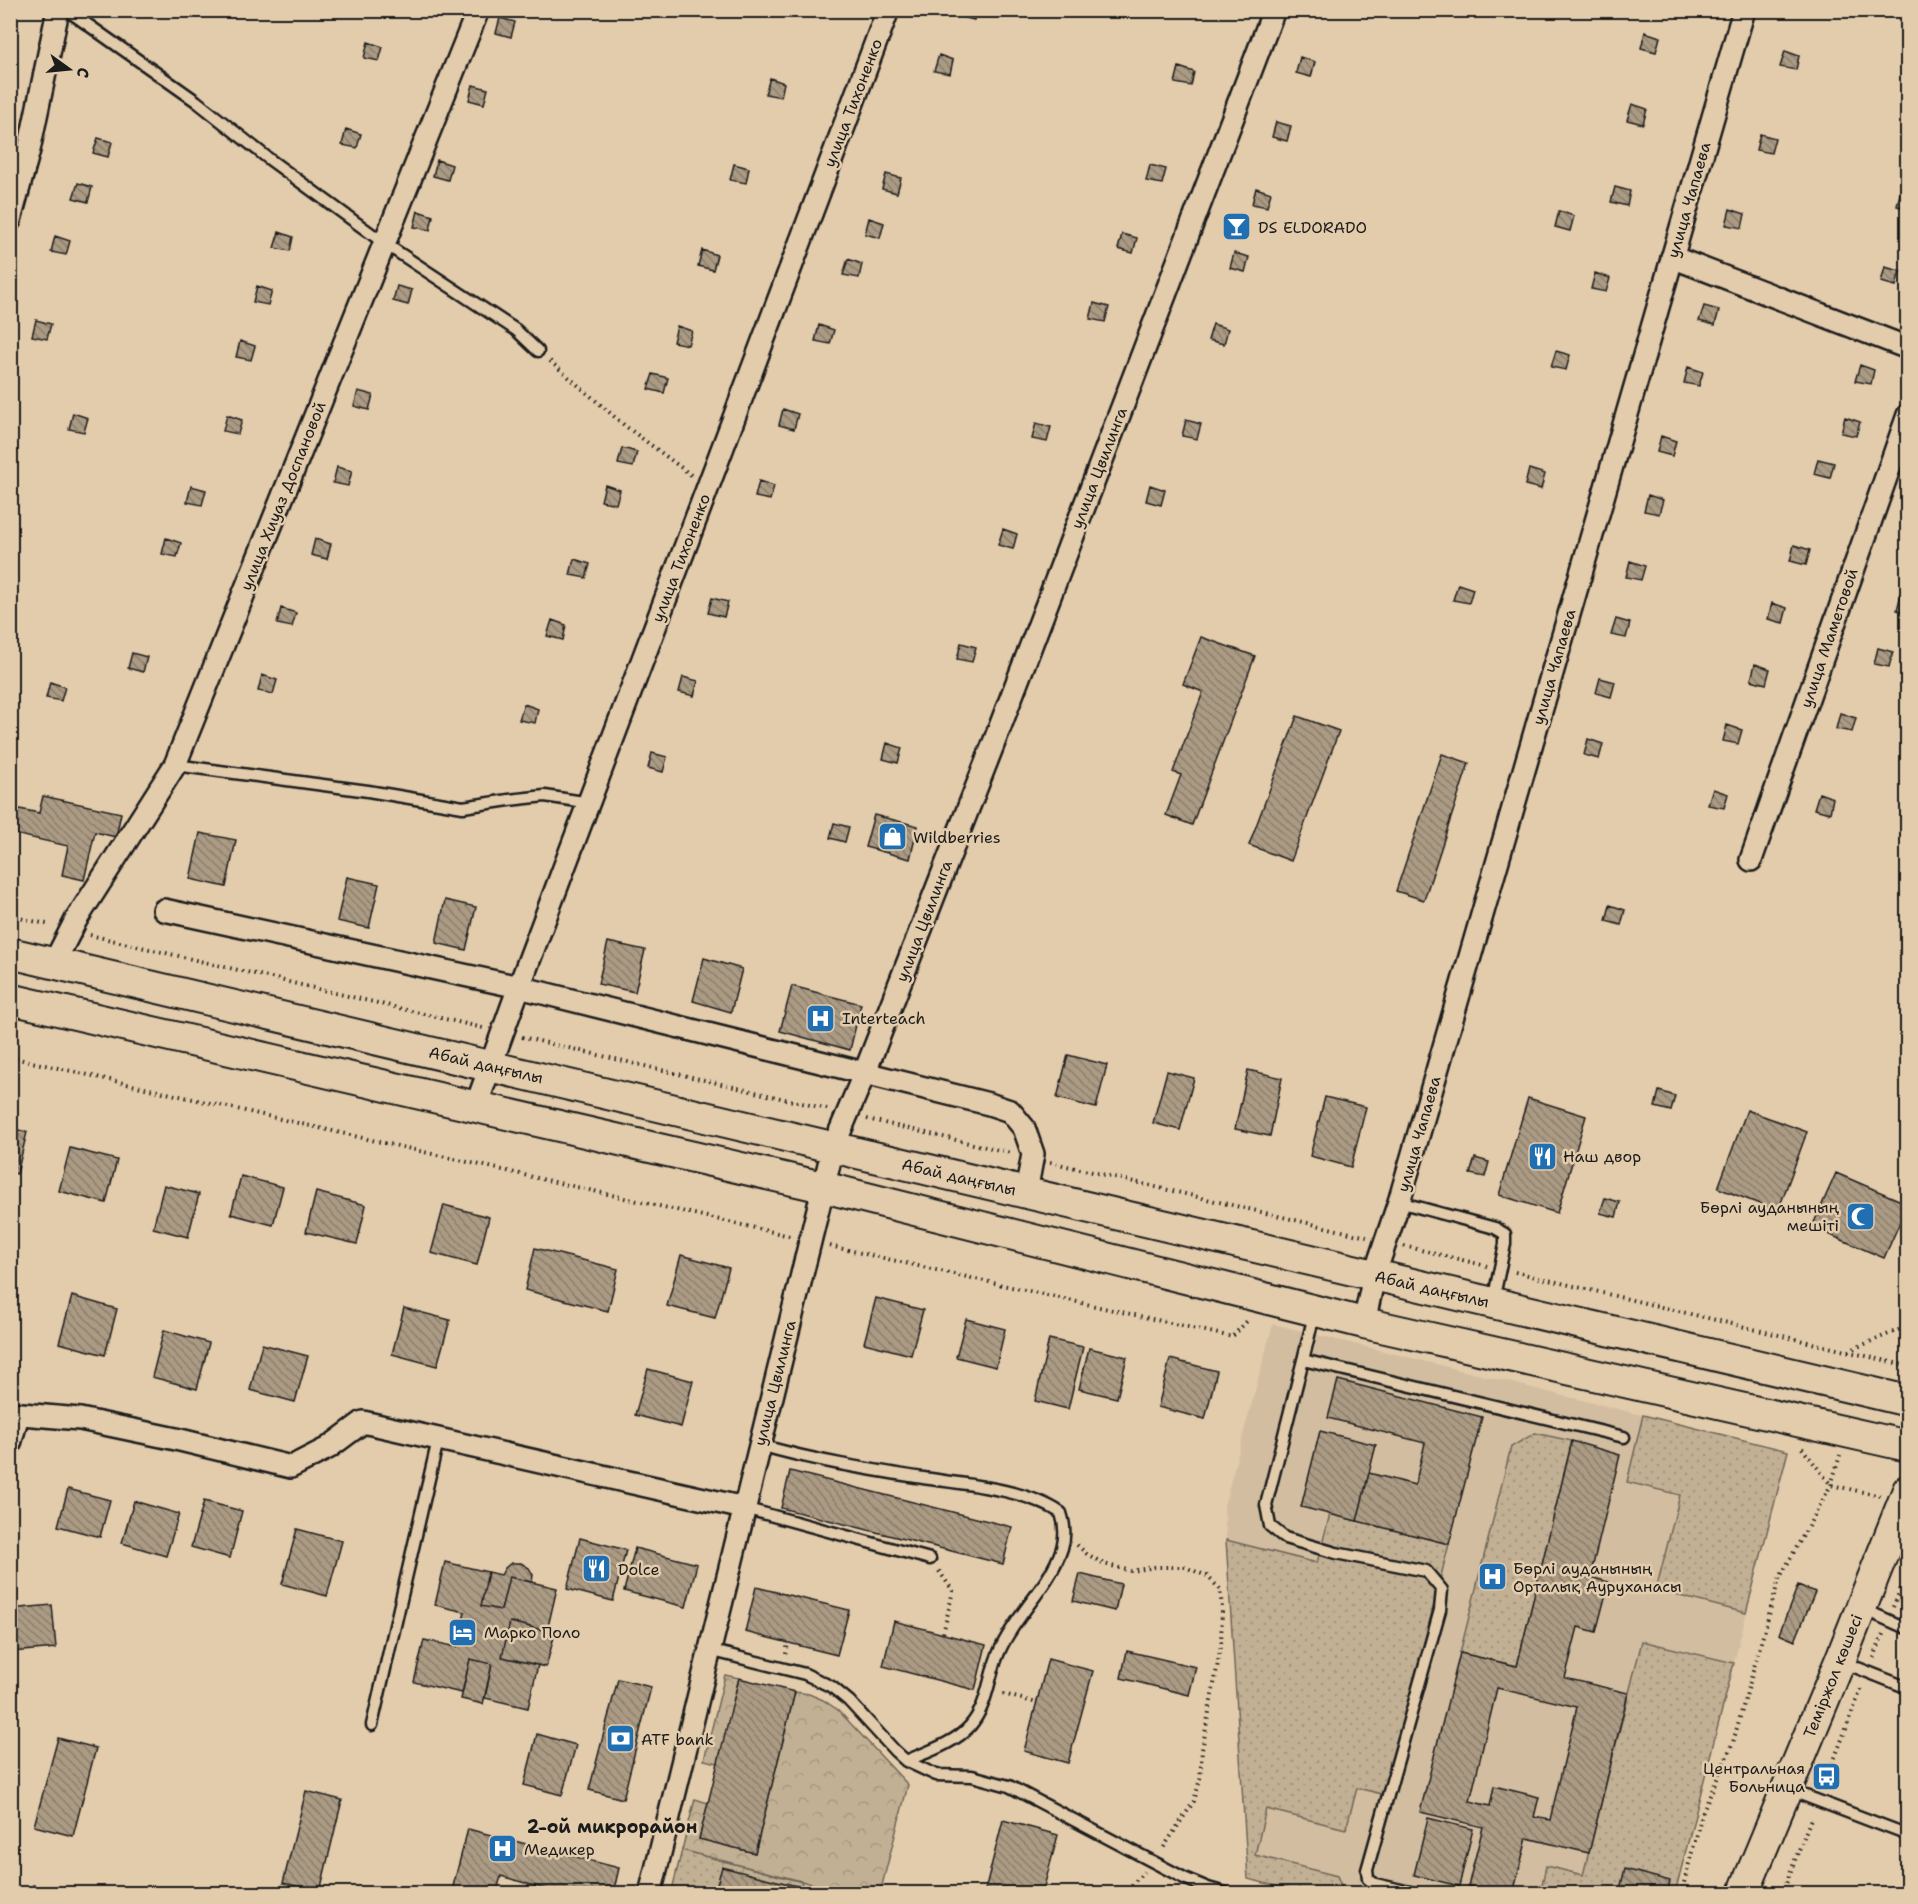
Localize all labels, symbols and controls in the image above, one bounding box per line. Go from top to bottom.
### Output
street label: улица Тихоненко [819,36,887,170]
north arrow [39,39,99,99]
text: С [72,65,94,80]
street label: улица Чапаева [1662,140,1716,260]
bar icon: DS ELDORADO [1221,211,1253,243]
place label: DS ELDORADO [1258,217,1367,238]
street label: улица Хиуаз Доспановой [235,398,331,594]
street label: улица Цвилинга [1066,404,1132,532]
street label: улица Тихоненко [647,491,715,625]
street label: улица Маметовой [1795,565,1863,711]
street label: улица Чапаева [1527,607,1581,727]
shop icon: Wildberries [876,821,908,853]
place label: Wildberries [913,827,1001,848]
street label: улица Цвилинга [891,857,957,985]
hospital icon: Interteach [805,1002,837,1034]
place label: Interteach [842,1008,925,1029]
street label: Абай даңғылы [427,1042,545,1088]
street label: улица Чапаева [1392,1074,1446,1194]
restaurant icon: Наш двор [1526,1140,1558,1172]
place label: Наш двор [1563,1146,1641,1167]
street label: Абай даңғылы [900,1154,1018,1200]
place label: Бөрлі ауданының мешіті [1700,1197,1840,1236]
mosque icon: Бөрлі ауданының мешіті [1844,1200,1876,1232]
street label: Абай даңғылы [1373,1266,1491,1312]
street label: улица Цвилинга [749,1318,801,1448]
restaurant icon: Dolce [581,1553,613,1585]
place label: Бөрлі ауданының Орталық Ауруханасы [1513,1558,1682,1597]
place label: Dolce [618,1559,660,1580]
hospital icon: Бөрлі ауданының Орталық Ауруханасы [1476,1561,1508,1593]
street label: Теміржол көшесі [1799,1611,1867,1741]
hotel icon: Марко Поло [447,1616,479,1648]
place label: Марко Поло [484,1622,580,1643]
bank icon: ATF bank [604,1723,636,1755]
place label: ATF bank [641,1729,714,1750]
place label: Центральная Больница [1703,1758,1805,1797]
bus stop icon: Центральная Больница [1810,1761,1842,1793]
district label: 2-ой микрорайон [527,1815,697,1839]
hospital icon: Медикер [487,1833,519,1865]
place label: Медикер [524,1839,595,1860]

